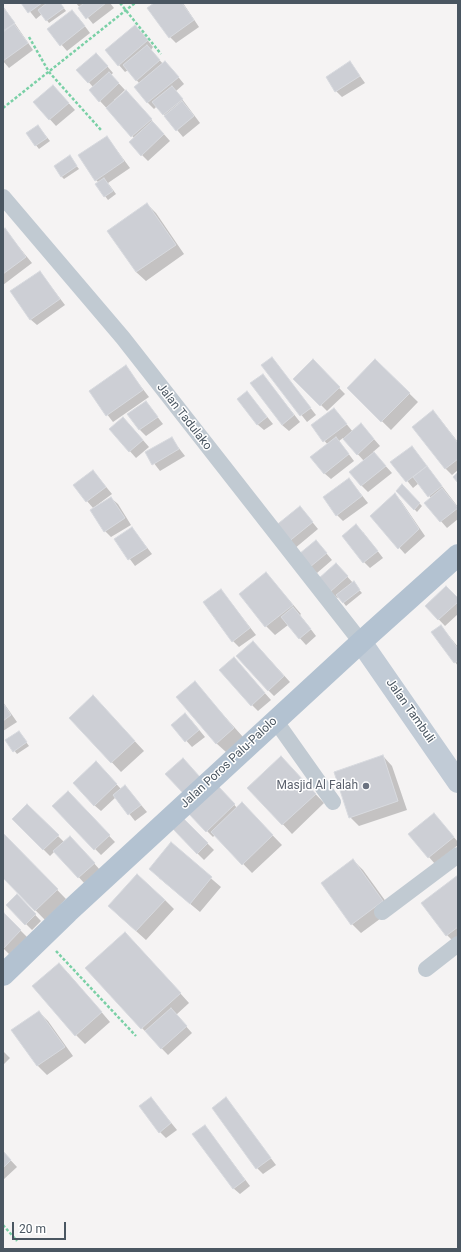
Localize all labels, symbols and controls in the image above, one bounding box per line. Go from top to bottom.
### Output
street label: Jalan Tadulako [153,381,215,453]
street label: Jalan Tambuli [383,676,437,746]
street label: Jalan Poros Palu-Palolo [178,714,280,812]
place label: Masjid Al Falah [277,779,358,793]
marker: Masjid Al Falah [361,781,371,791]
scale bar [14,1214,68,1240]
text: 20 m [19,1222,46,1236]

